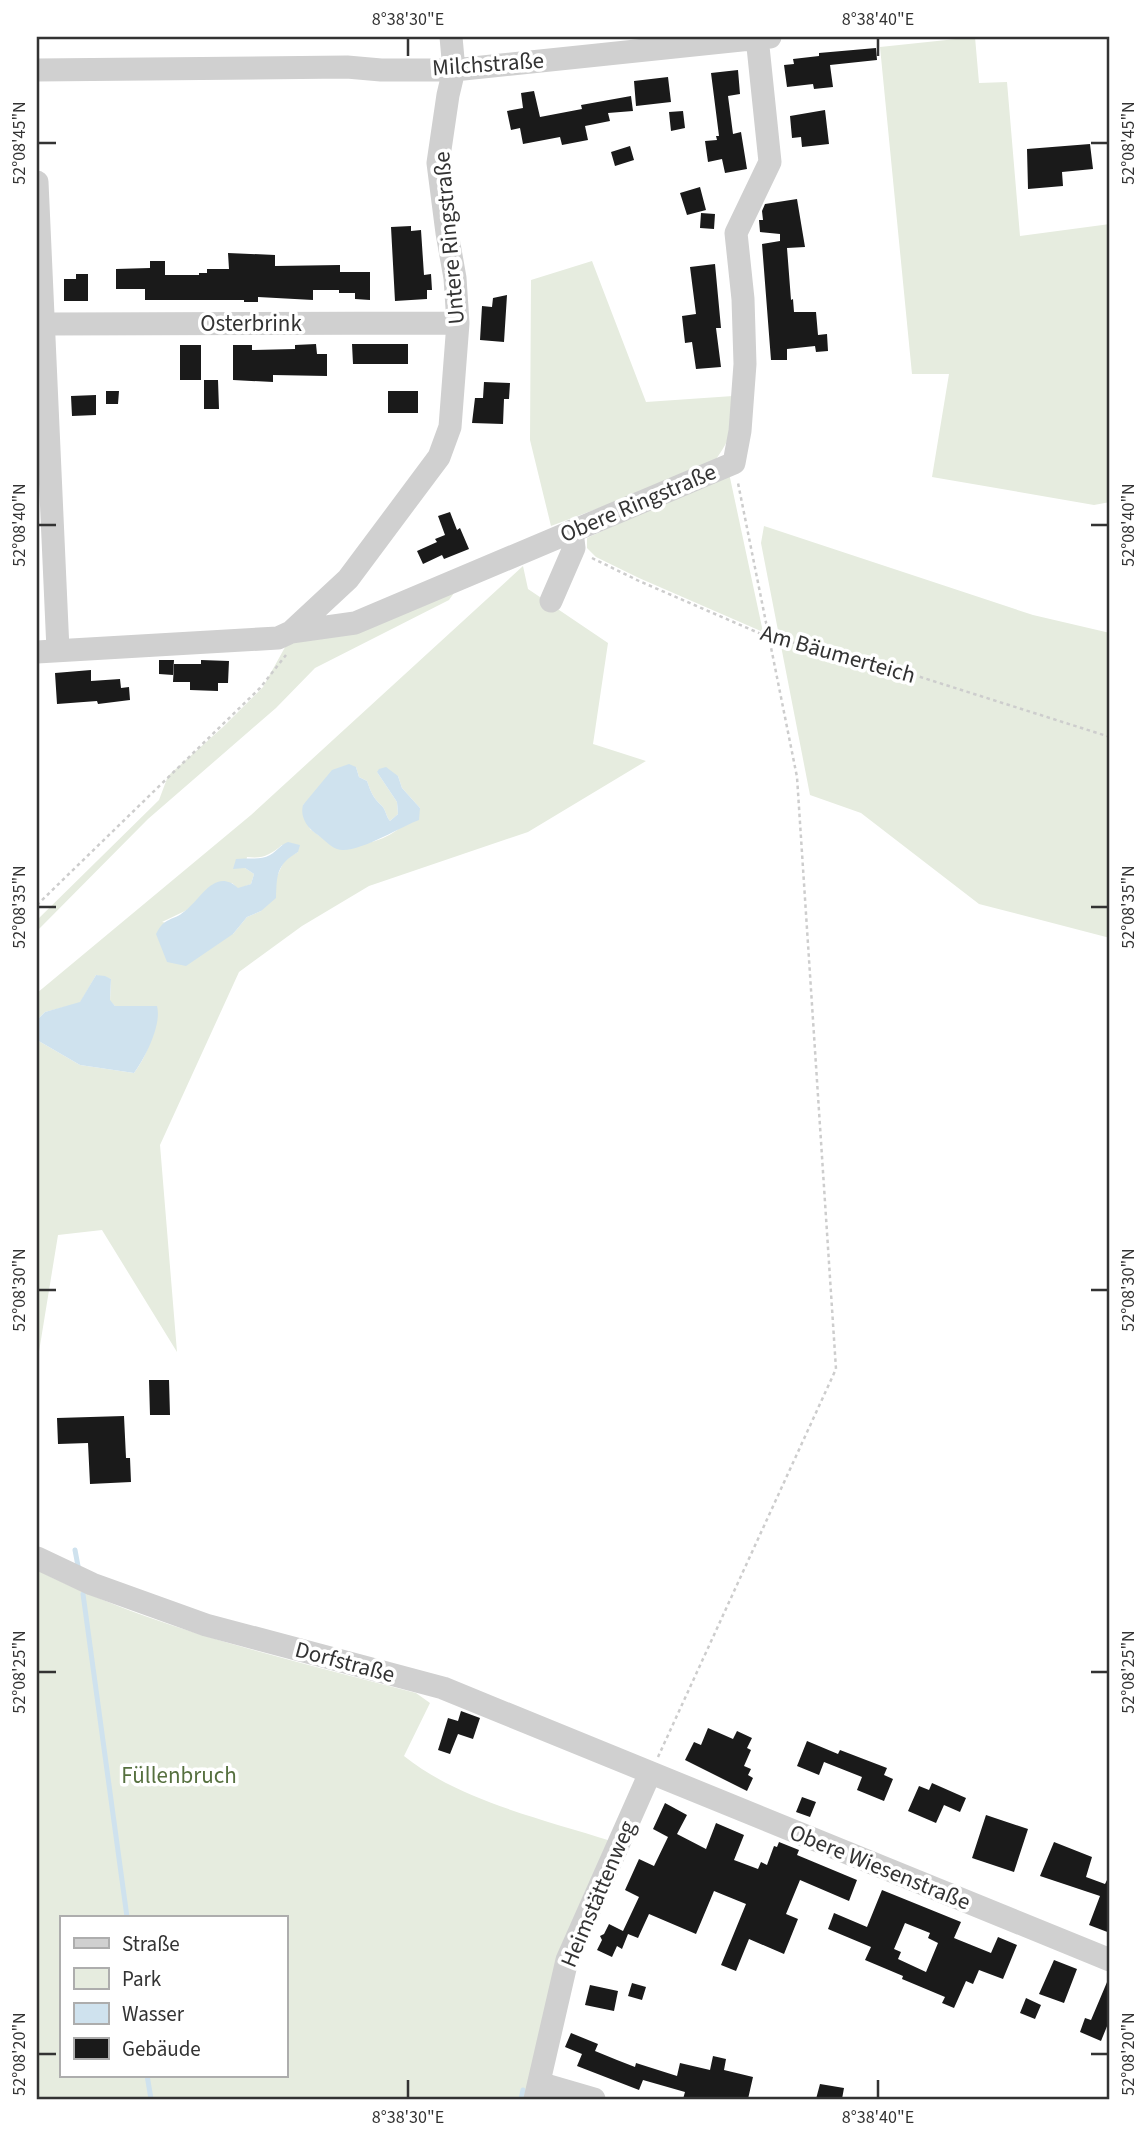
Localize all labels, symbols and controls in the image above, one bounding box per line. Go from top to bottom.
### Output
text: 8°38'30"E [372,7,444,32]
text: 8°38'40"E [842,7,914,32]
street label: Milchstraße [431,44,545,84]
text: 52°08'45"N [7,101,32,185]
text: 52°08'45"N [1116,101,1141,185]
street label: Untere Ringstraße [425,150,473,326]
street label: Osterbrink [200,307,302,340]
street label: Obere Ringstraße [555,455,721,551]
text: 52°08'40"N [7,483,32,567]
text: 52°08'40"N [1116,483,1141,567]
street label: Am Bäumerteich [757,616,919,692]
text: 52°08'35"N [7,865,32,949]
text: 52°08'35"N [1116,865,1141,949]
text: 52°08'30"N [7,1248,32,1332]
text: 52°08'30"N [1116,1248,1141,1332]
text: 52°08'25"N [7,1630,32,1714]
text: 52°08'25"N [1116,1630,1141,1714]
street label: Dorfstraße [292,1633,398,1691]
park label: Füllenbruch [121,1759,237,1792]
street label: Heimstättenweg [552,1815,644,1973]
street label: Obere Wiesenstraße [785,1816,975,1918]
legend [60,1916,287,2076]
text: Straße [122,1929,180,1959]
text: Park [122,1964,162,1994]
text: Wasser [122,1999,185,2029]
text: 52°08'20"N [7,2012,32,2096]
text: 52°08'20"N [1116,2012,1141,2096]
text: Gebäude [122,2034,201,2064]
text: 8°38'30"E [372,2105,444,2130]
text: 8°38'40"E [842,2105,914,2130]

